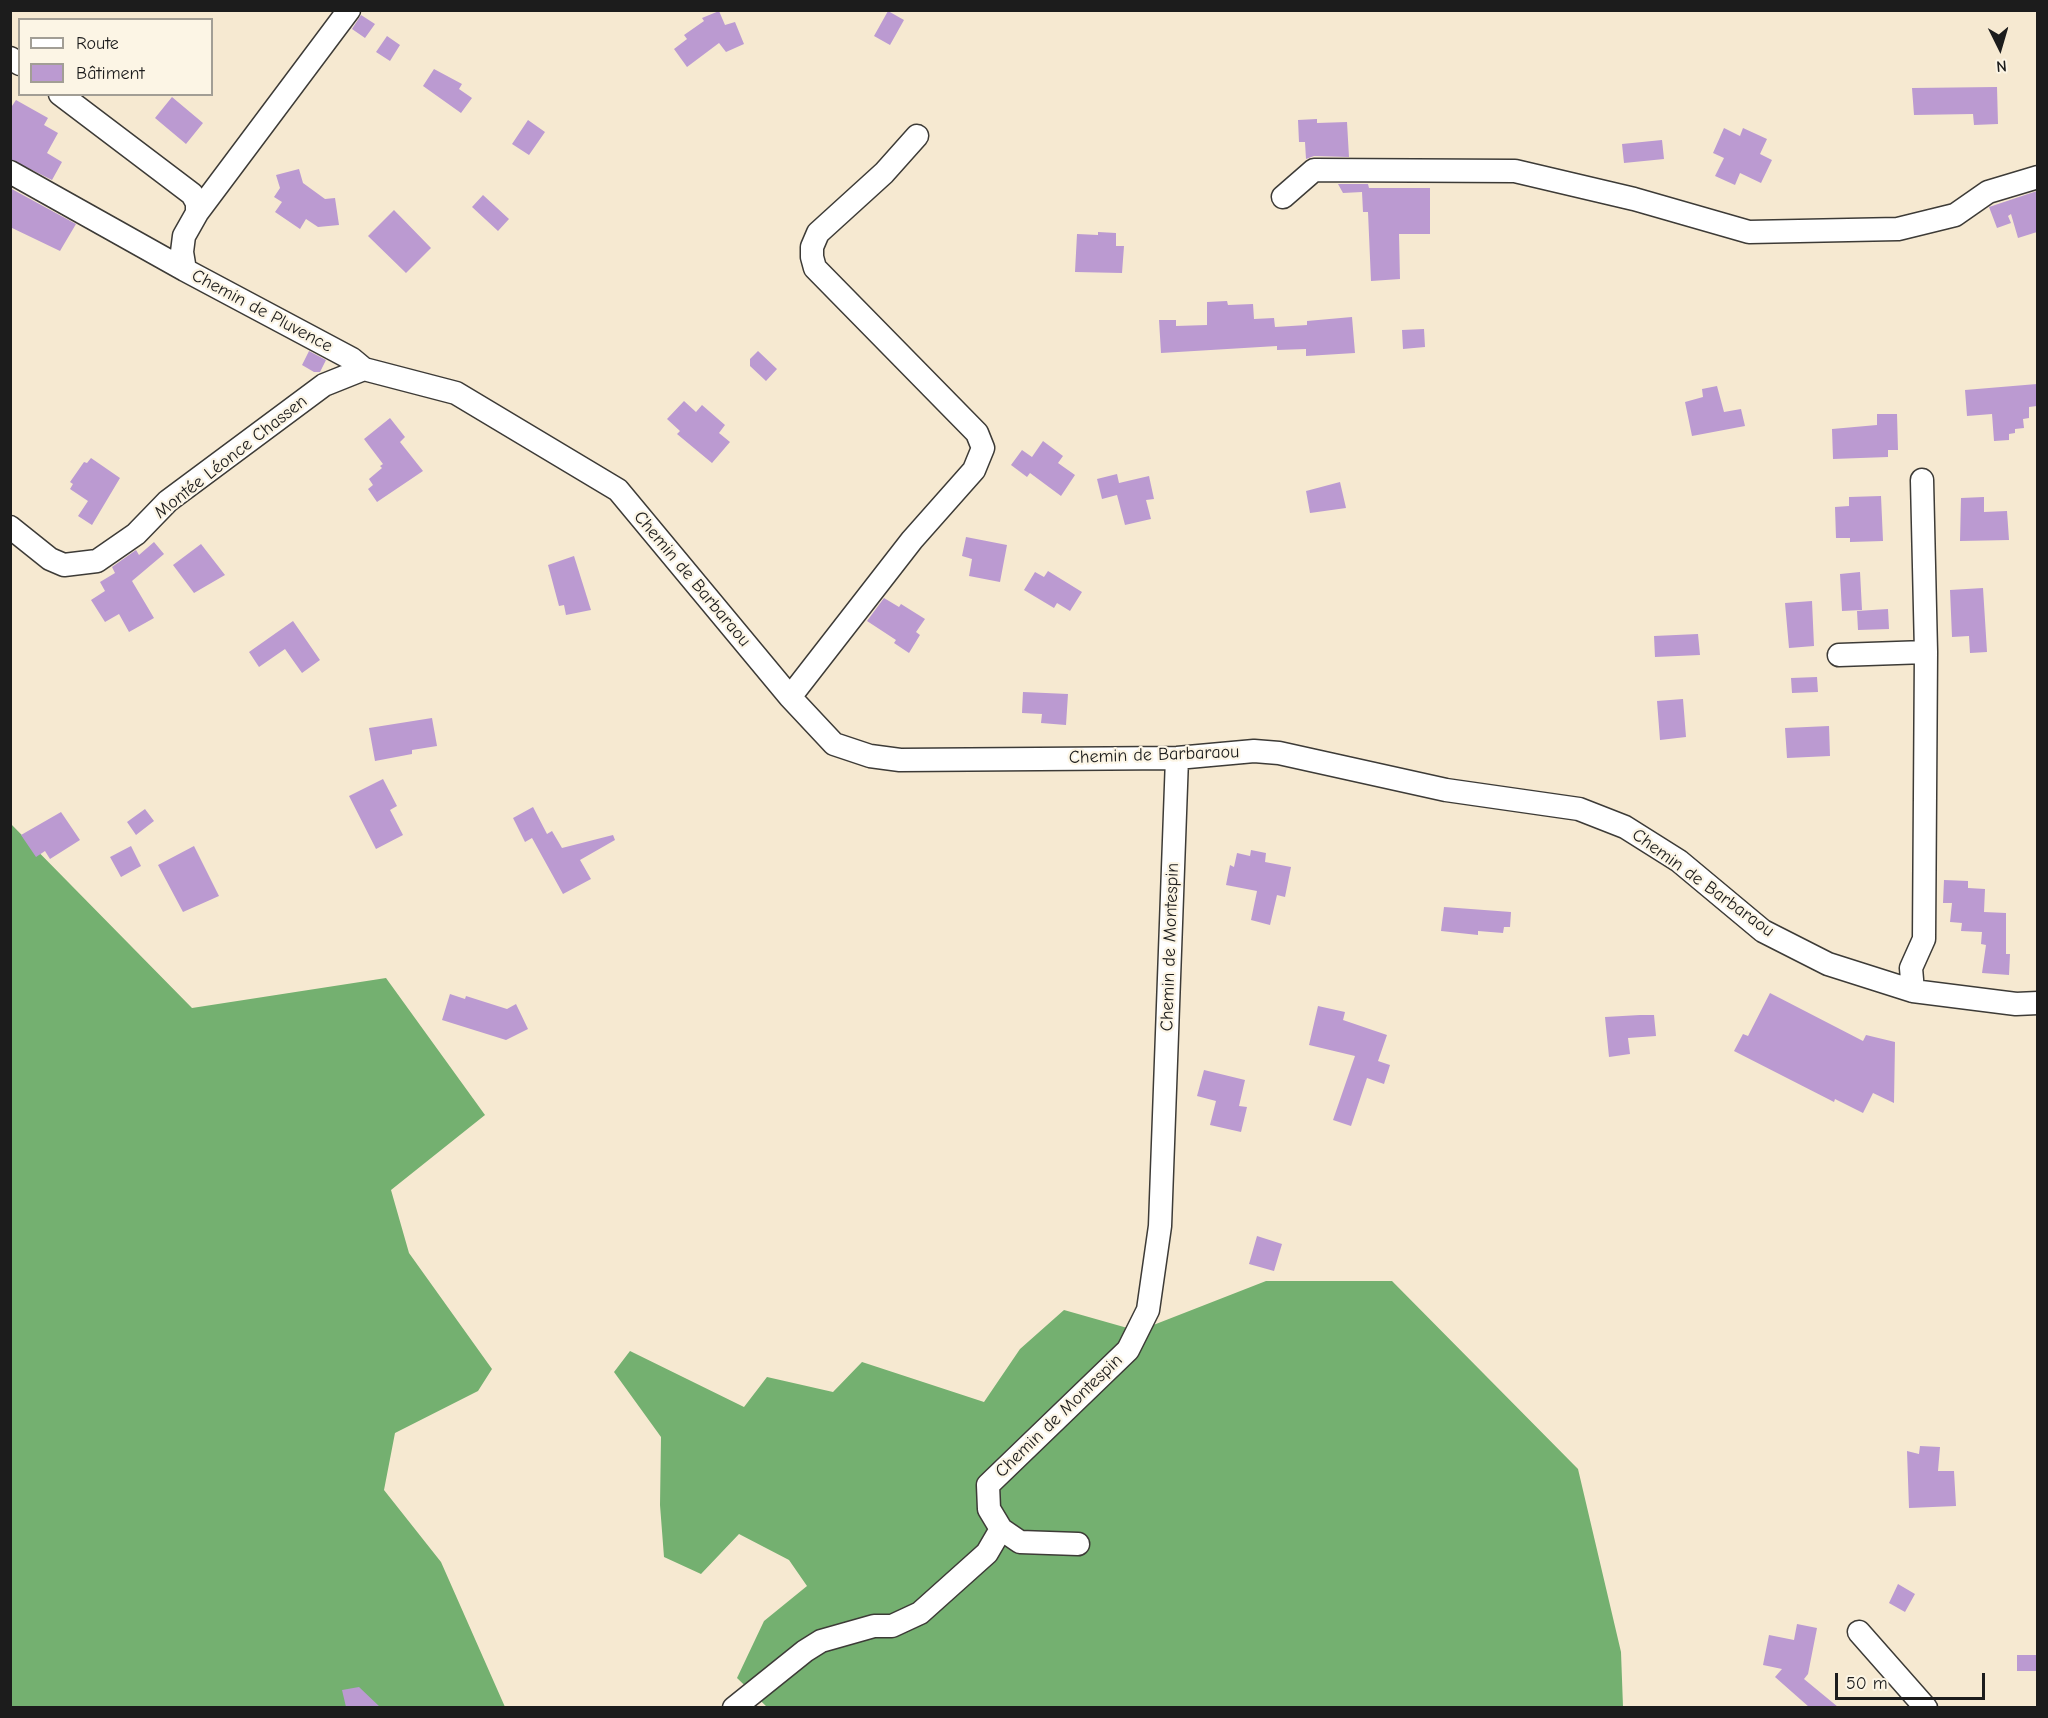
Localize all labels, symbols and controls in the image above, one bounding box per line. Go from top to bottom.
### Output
legend [18,18,213,96]
north arrow [1970,18,2030,78]
text: Route [76,33,119,54]
text: N [1996,57,2008,75]
text: Bâtiment [76,63,145,84]
street label: Chemin de Pluvence [188,265,336,357]
street label: Montée Léonce Chassen [150,391,312,523]
street label: Chemin de Barbaraou [629,507,755,651]
street label: Chemin de Barbaraou [1068,741,1240,769]
street label: Chemin de Barbaraou [1628,824,1778,942]
street label: Chemin de Montespin [1156,862,1184,1032]
street label: Chemin de Montespin [991,1350,1127,1482]
scale bar [1838,1661,1988,1699]
text: 50 m [1846,1673,1888,1694]

